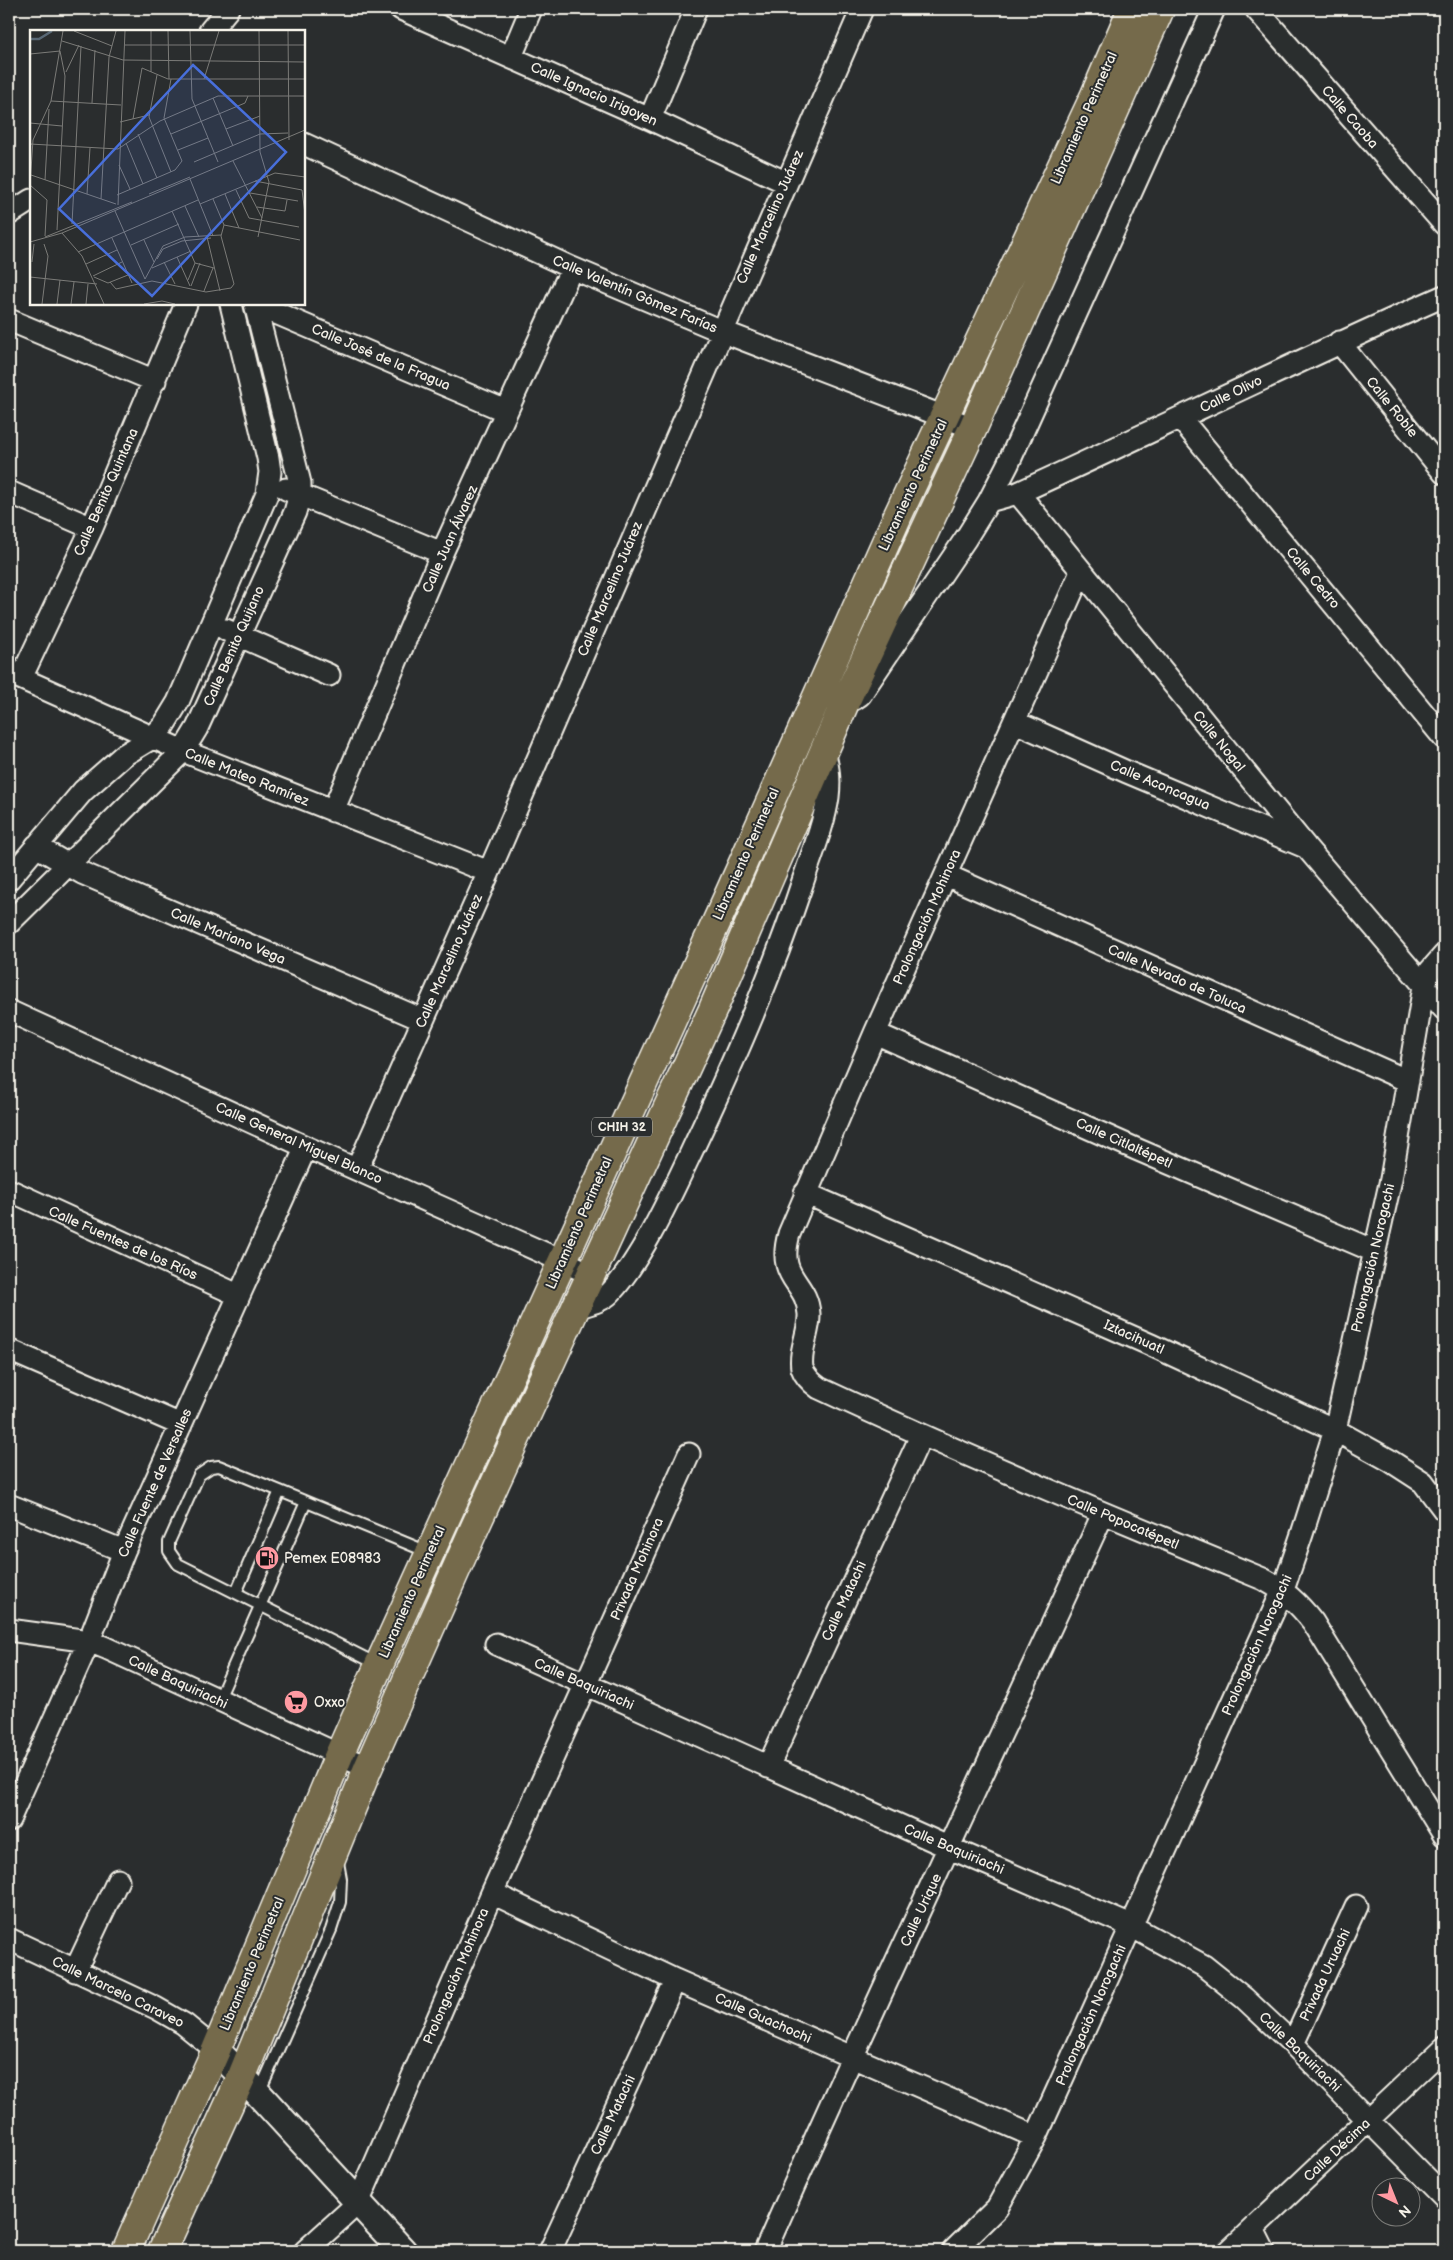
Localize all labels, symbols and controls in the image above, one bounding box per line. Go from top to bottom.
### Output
inset map [30,30,305,305]
street label: Libramiento Perimetral [1047,49,1121,187]
street label: Calle Ignacio Irigoyen [528,58,660,130]
street label: Calle Caoba [1318,82,1382,152]
street label: Calle Marcelino Juárez [733,147,807,287]
street label: Calle Valentín Gómez Farías [550,251,720,337]
street label: Calle José de la Fragua [309,320,453,394]
street label: Calle Olivo [1197,372,1265,416]
street label: Calle Roble [1362,373,1422,441]
street label: Libramiento Perimetral [875,416,951,554]
street label: Calle Benito Quintana [70,425,142,559]
street label: Calle Juan Álvarez [418,482,481,595]
street label: Calle Marcelino Juárez [574,519,646,659]
street label: Calle Cedro [1282,544,1344,612]
street label: Calle Benito Quijano [200,583,268,709]
street label: Calle Nogal [1189,707,1249,775]
street label: Calle Mateo Ramírez [182,744,312,810]
street label: Calle Aconcagua [1107,756,1213,814]
street label: Libramiento Perimetral [709,785,783,923]
street label: Prolongación Mohinora [889,847,965,987]
street label: Calle Marcelino Juárez [412,891,486,1031]
street label: Calle Mariano Vega [168,904,288,968]
street label: Calle Nevado de Toluca [1105,941,1249,1017]
street label: Calle General Miguel Blanco [213,1098,385,1188]
street label: Calle Citlaltépetl [1073,1114,1175,1172]
road number: CHIH 32 [592,1118,652,1136]
street label: Libramiento Perimetral [542,1154,616,1292]
street label: Prolongación Norogachi [1348,1182,1398,1334]
street label: Calle Fuentes de los Ríos [46,1202,200,1284]
street label: Iztacihuatl [1101,1316,1167,1358]
street label: Calle Fuente de Versalles [114,1406,196,1560]
street label: Calle Popocatépetl [1064,1491,1182,1553]
street label: Privada Mohinora [607,1515,667,1623]
street label: Libramiento Perimetral [375,1523,449,1661]
fuel station icon: Pemex E08983 [254,1545,280,1571]
place label: Pemex E08983 [284,1550,381,1567]
street label: Calle Matachi [818,1558,870,1644]
street label: Prolongación Norogachi [1218,1572,1296,1718]
street label: Calle Baquiriachi [126,1652,230,1712]
street label: Calle Baquiriachi [531,1654,637,1714]
supermarket icon: Oxxo [283,1689,309,1715]
place label: Oxxo [314,1694,345,1711]
street label: Calle Baquiriachi [901,1820,1007,1878]
street label: Calle Urique [897,1871,945,1949]
street label: Libramiento Perimetral [216,1895,288,2033]
street label: Prolongación Mohinora [420,1905,492,2047]
street label: Privada Uruachi [1296,1926,1354,2024]
street label: Prolongación Norogachi [1052,1942,1130,2088]
street label: Calle Marcelo Caraveo [49,1953,187,2031]
street label: Calle Guachochi [712,1989,814,2047]
street label: Calle Baquiriachi [1255,2009,1345,2095]
street label: Calle Matachi [587,2072,639,2158]
street label: Calle Décima [1300,2115,1374,2185]
north arrow [1370,2178,1420,2228]
text: N [1395,2201,1414,2221]

